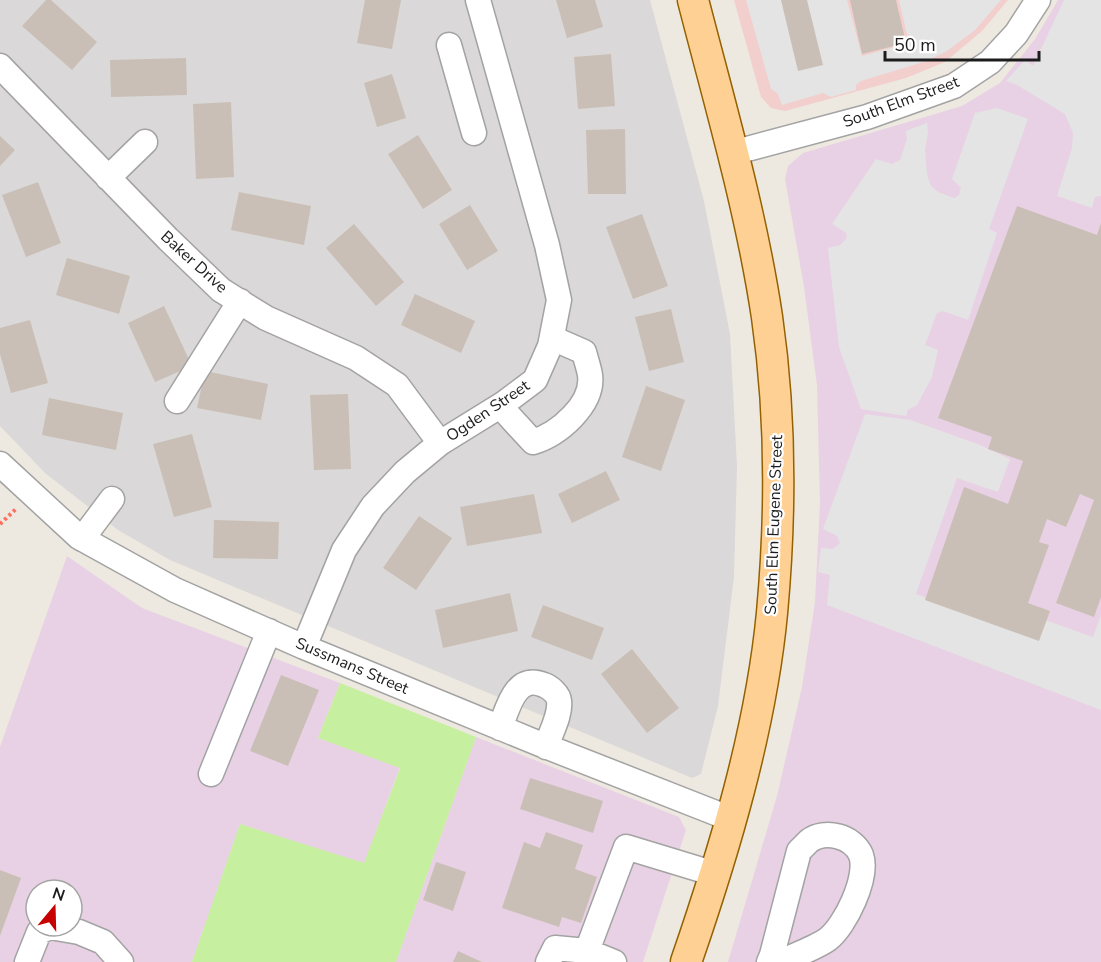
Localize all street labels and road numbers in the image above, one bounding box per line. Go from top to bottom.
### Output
street label: South Elm Street [840,71,962,133]
street label: Baker Drive [156,226,232,298]
street label: Ogden Street [442,375,534,447]
street label: South Elm Eugene Street [760,434,788,615]
street label: Sussmans Street [292,632,412,700]

